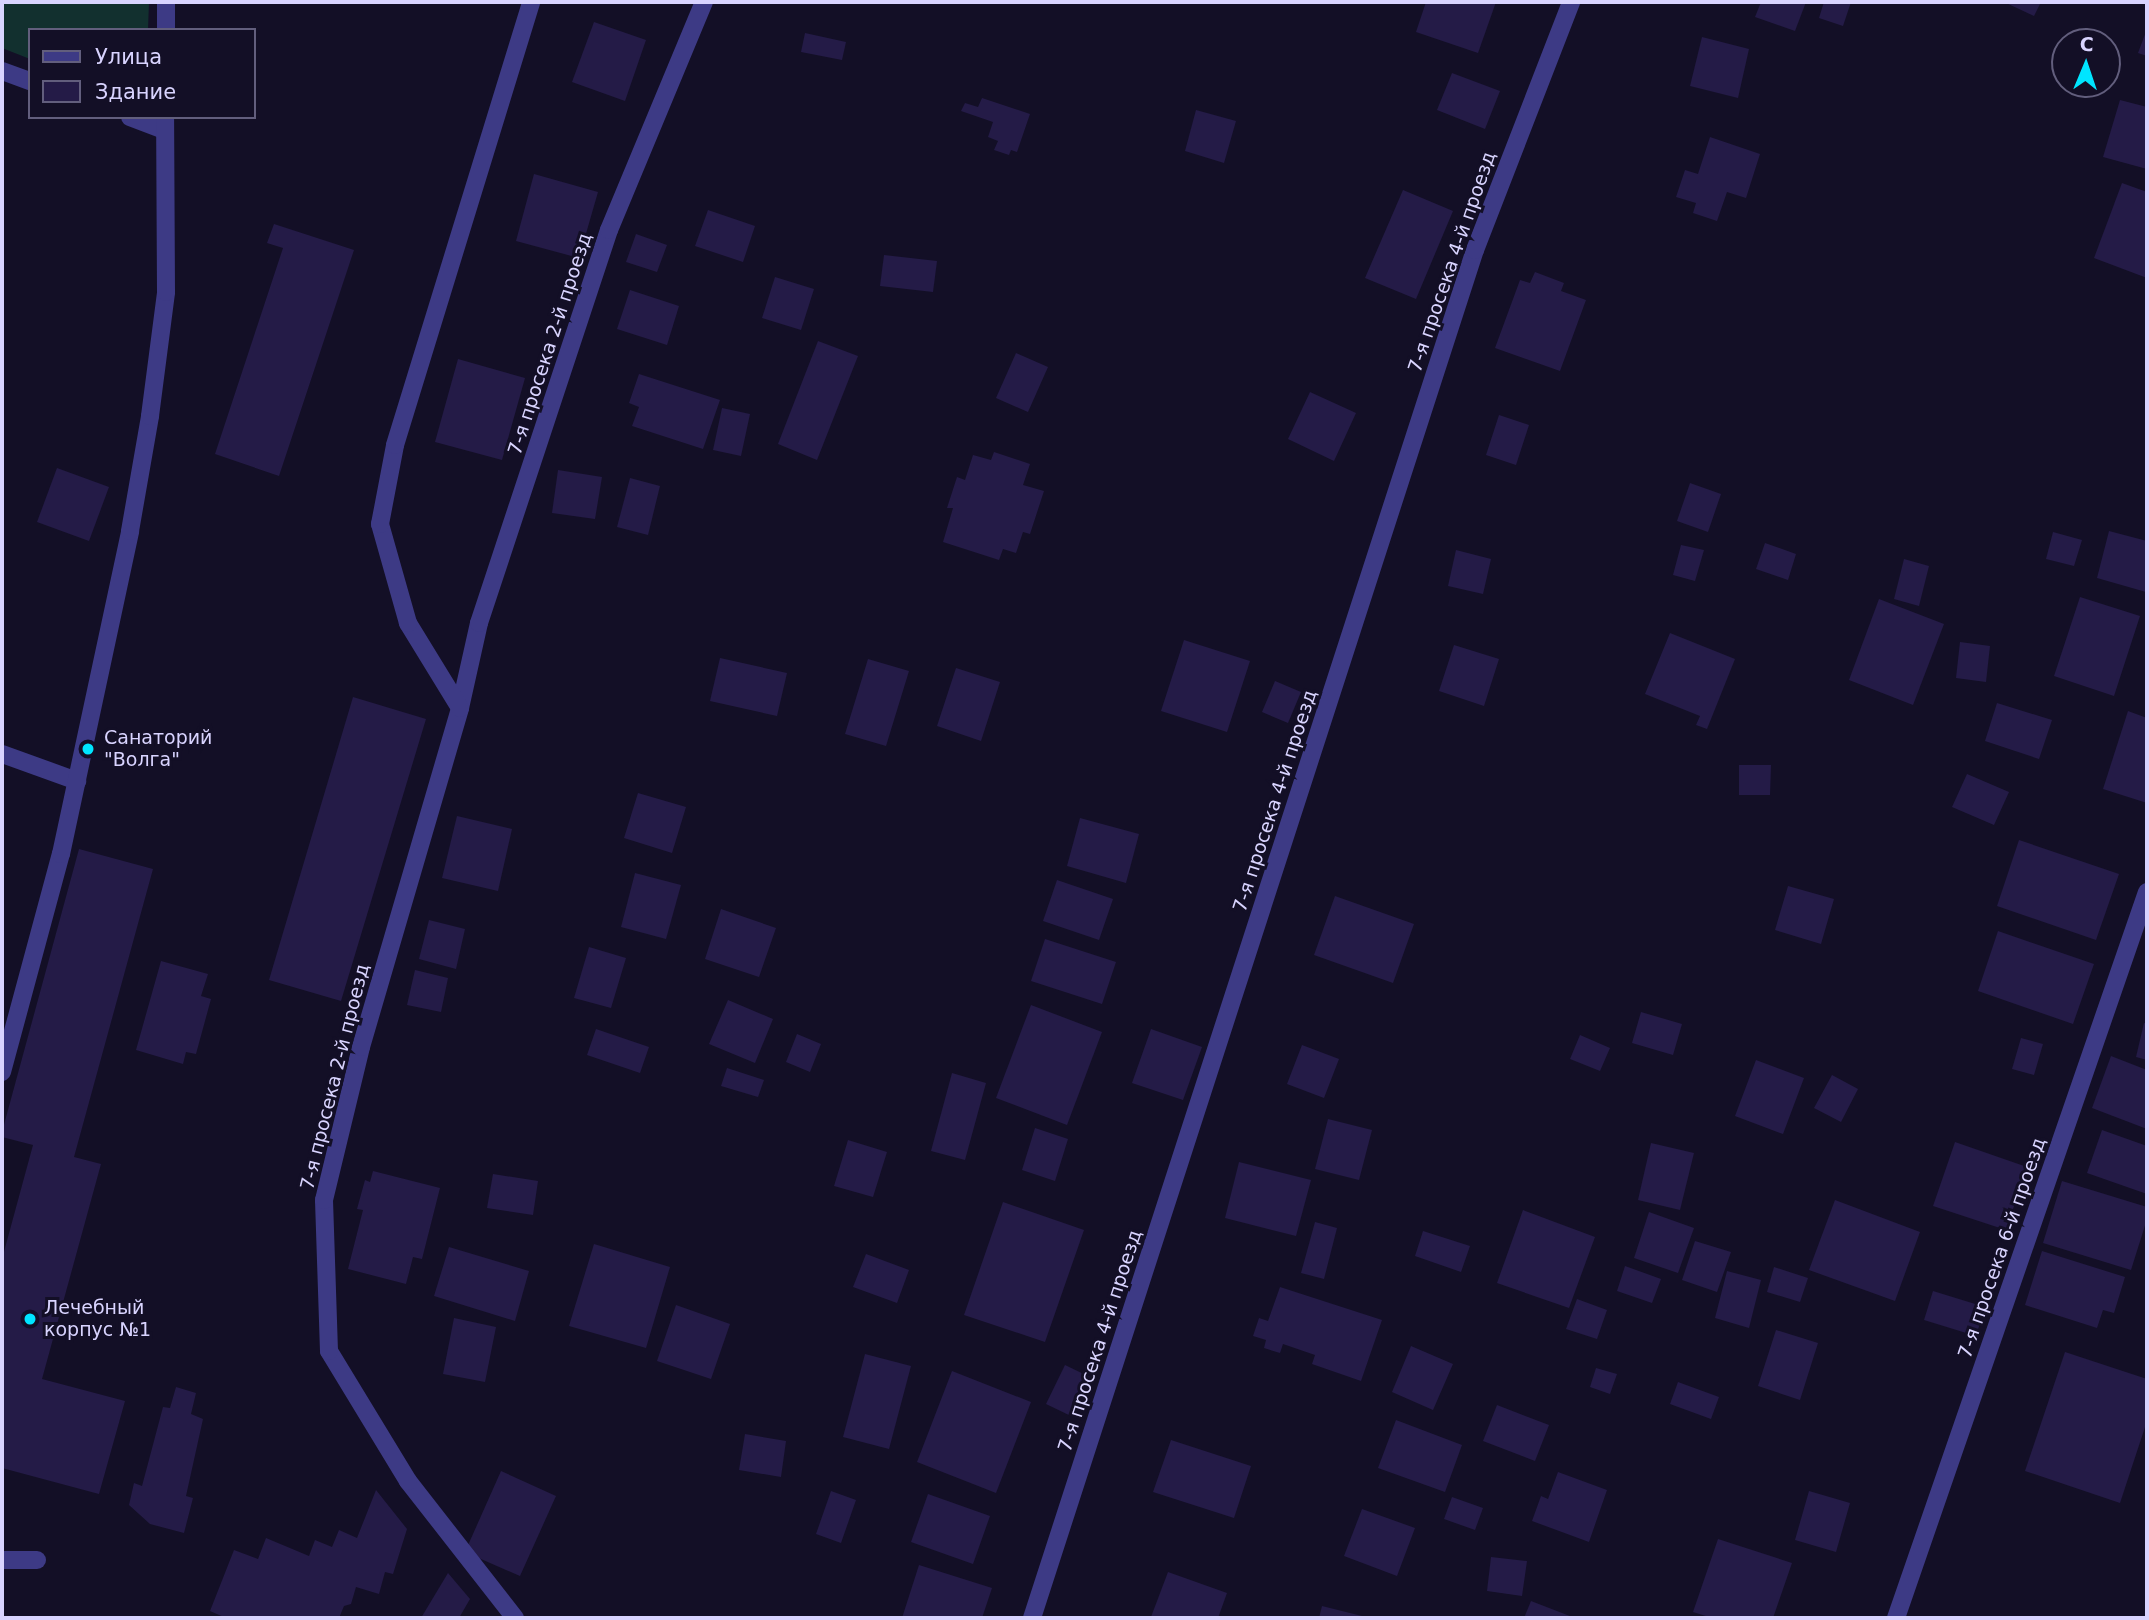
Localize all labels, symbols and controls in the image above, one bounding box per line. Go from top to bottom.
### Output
legend [28,28,256,119]
north arrow [2051,28,2121,98]
text: С [2079,33,2094,55]
text: Улица [95,45,162,69]
text: Здание [95,80,176,104]
street label: 7-я просека 4-й проезд [1403,149,1501,375]
street label: 7-я просека 2-й проезд [503,230,597,458]
street label: 7-я просека 4-й проезд [1228,687,1322,915]
place label: Санаторий "Волга" [104,727,212,771]
marker: Санаторий "Волга" [78,739,98,759]
street label: 7-я просека 2-й проезд [296,962,374,1192]
street label: 7-я просека 6-й проезд [1953,1135,2051,1361]
street label: 7-я просека 4-й проезд [1053,1227,1147,1455]
place label: Лечебный корпус №1 [44,1297,151,1341]
marker: Лечебный корпус №1 [22,1311,38,1327]

